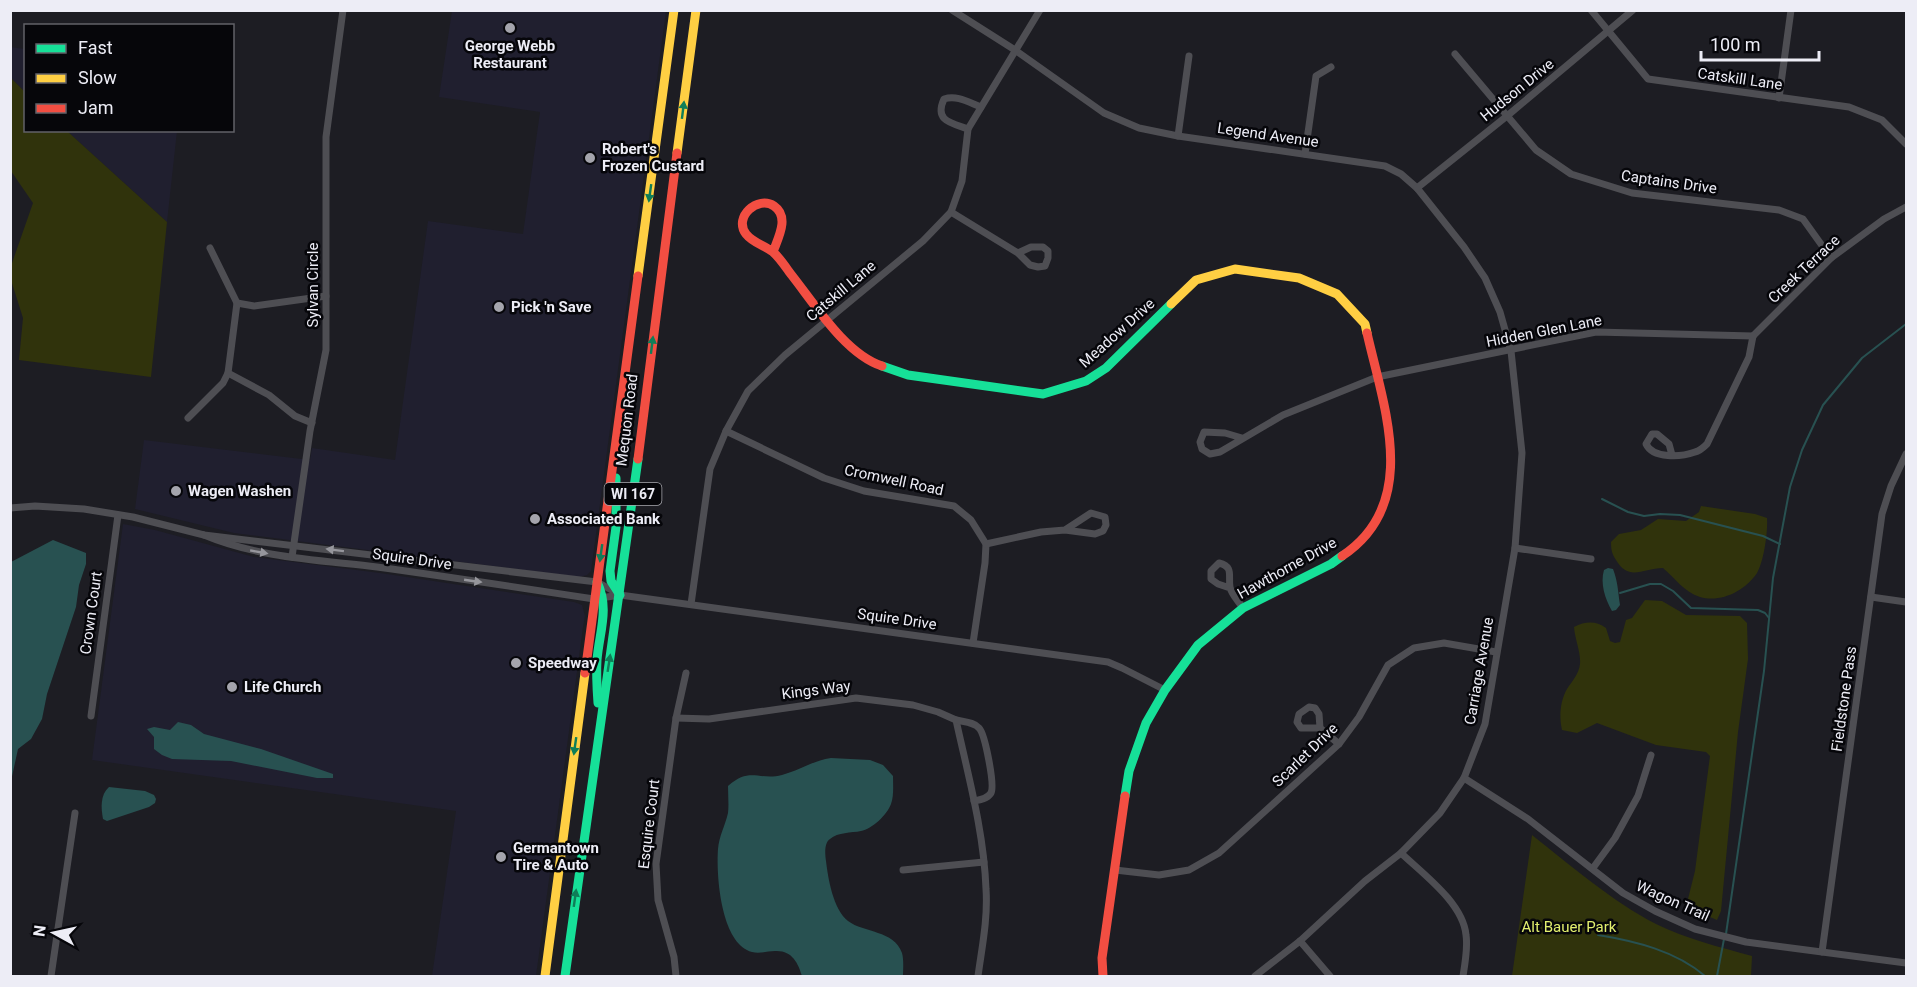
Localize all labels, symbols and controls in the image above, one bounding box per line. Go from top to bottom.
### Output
marker: George Webb Restaurant [503,21,517,35]
legend [24,24,234,132]
scale bar [1701,24,1820,62]
text: 100 m [1710,34,1761,55]
text: Fast [78,37,113,58]
place label: George Webb Restaurant [465,37,555,72]
street label: Hudson Drive [1477,55,1557,125]
street label: Catskill Lane [1697,64,1784,94]
text: Slow [78,67,117,88]
text: Jam [78,97,114,118]
one-way arrow [678,100,688,119]
street label: Legend Avenue [1216,119,1320,151]
place label: Robert's Frozen Custard [602,140,704,175]
marker: Robert's Frozen Custard [583,151,597,165]
street label: Captains Drive [1620,166,1718,198]
one-way arrow [645,184,654,203]
street label: Creek Terrace [1764,231,1844,307]
street label: Sylvan Circle [304,243,322,327]
street label: Catskill Lane [803,257,879,325]
street label: Meadow Drive [1076,295,1158,371]
place label: Pick 'n Save [511,298,591,316]
marker: Pick 'n Save [492,300,506,314]
street label: Hidden Glen Lane [1485,311,1603,351]
one-way arrow [647,335,657,354]
street label: Mequon Road [612,373,642,467]
street label: Cromwell Road [843,461,945,499]
place label: Wagen Washen [188,482,291,500]
road number: WI 167 [604,483,662,505]
marker: Wagen Washen [169,484,183,498]
place label: Associated Bank [547,510,661,528]
marker: Associated Bank [528,512,542,526]
street label: Hawthorne Drive [1234,533,1340,603]
one-way arrow [596,544,605,563]
one-way arrow [326,545,345,555]
street label: Squire Drive [371,545,453,573]
one-way arrow [250,548,269,557]
street label: Crown Court [76,570,106,656]
one-way arrow [464,577,483,586]
street label: Squire Drive [856,605,938,633]
street label: Carriage Avenue [1461,616,1497,726]
street label: Fieldstone Pass [1828,645,1860,753]
one-way arrow [604,653,613,672]
place label: Speedway [528,654,597,672]
marker: Speedway [509,656,523,670]
street label: Kings Way [780,677,852,703]
place label: Life Church [244,678,321,696]
marker: Life Church [225,680,239,694]
street label: Scarlet Drive [1269,719,1341,791]
one-way arrow [570,737,579,756]
street label: Esquire Court [635,778,663,870]
place label: Germantown Tire & Auto [513,839,599,874]
marker: Germantown Tire & Auto [494,850,508,864]
street label: Wagon Trail [1633,877,1713,925]
one-way arrow [570,888,580,907]
north arrow [24,903,84,963]
park label: Alt Bauer Park [1522,918,1617,936]
text: N [29,924,50,938]

